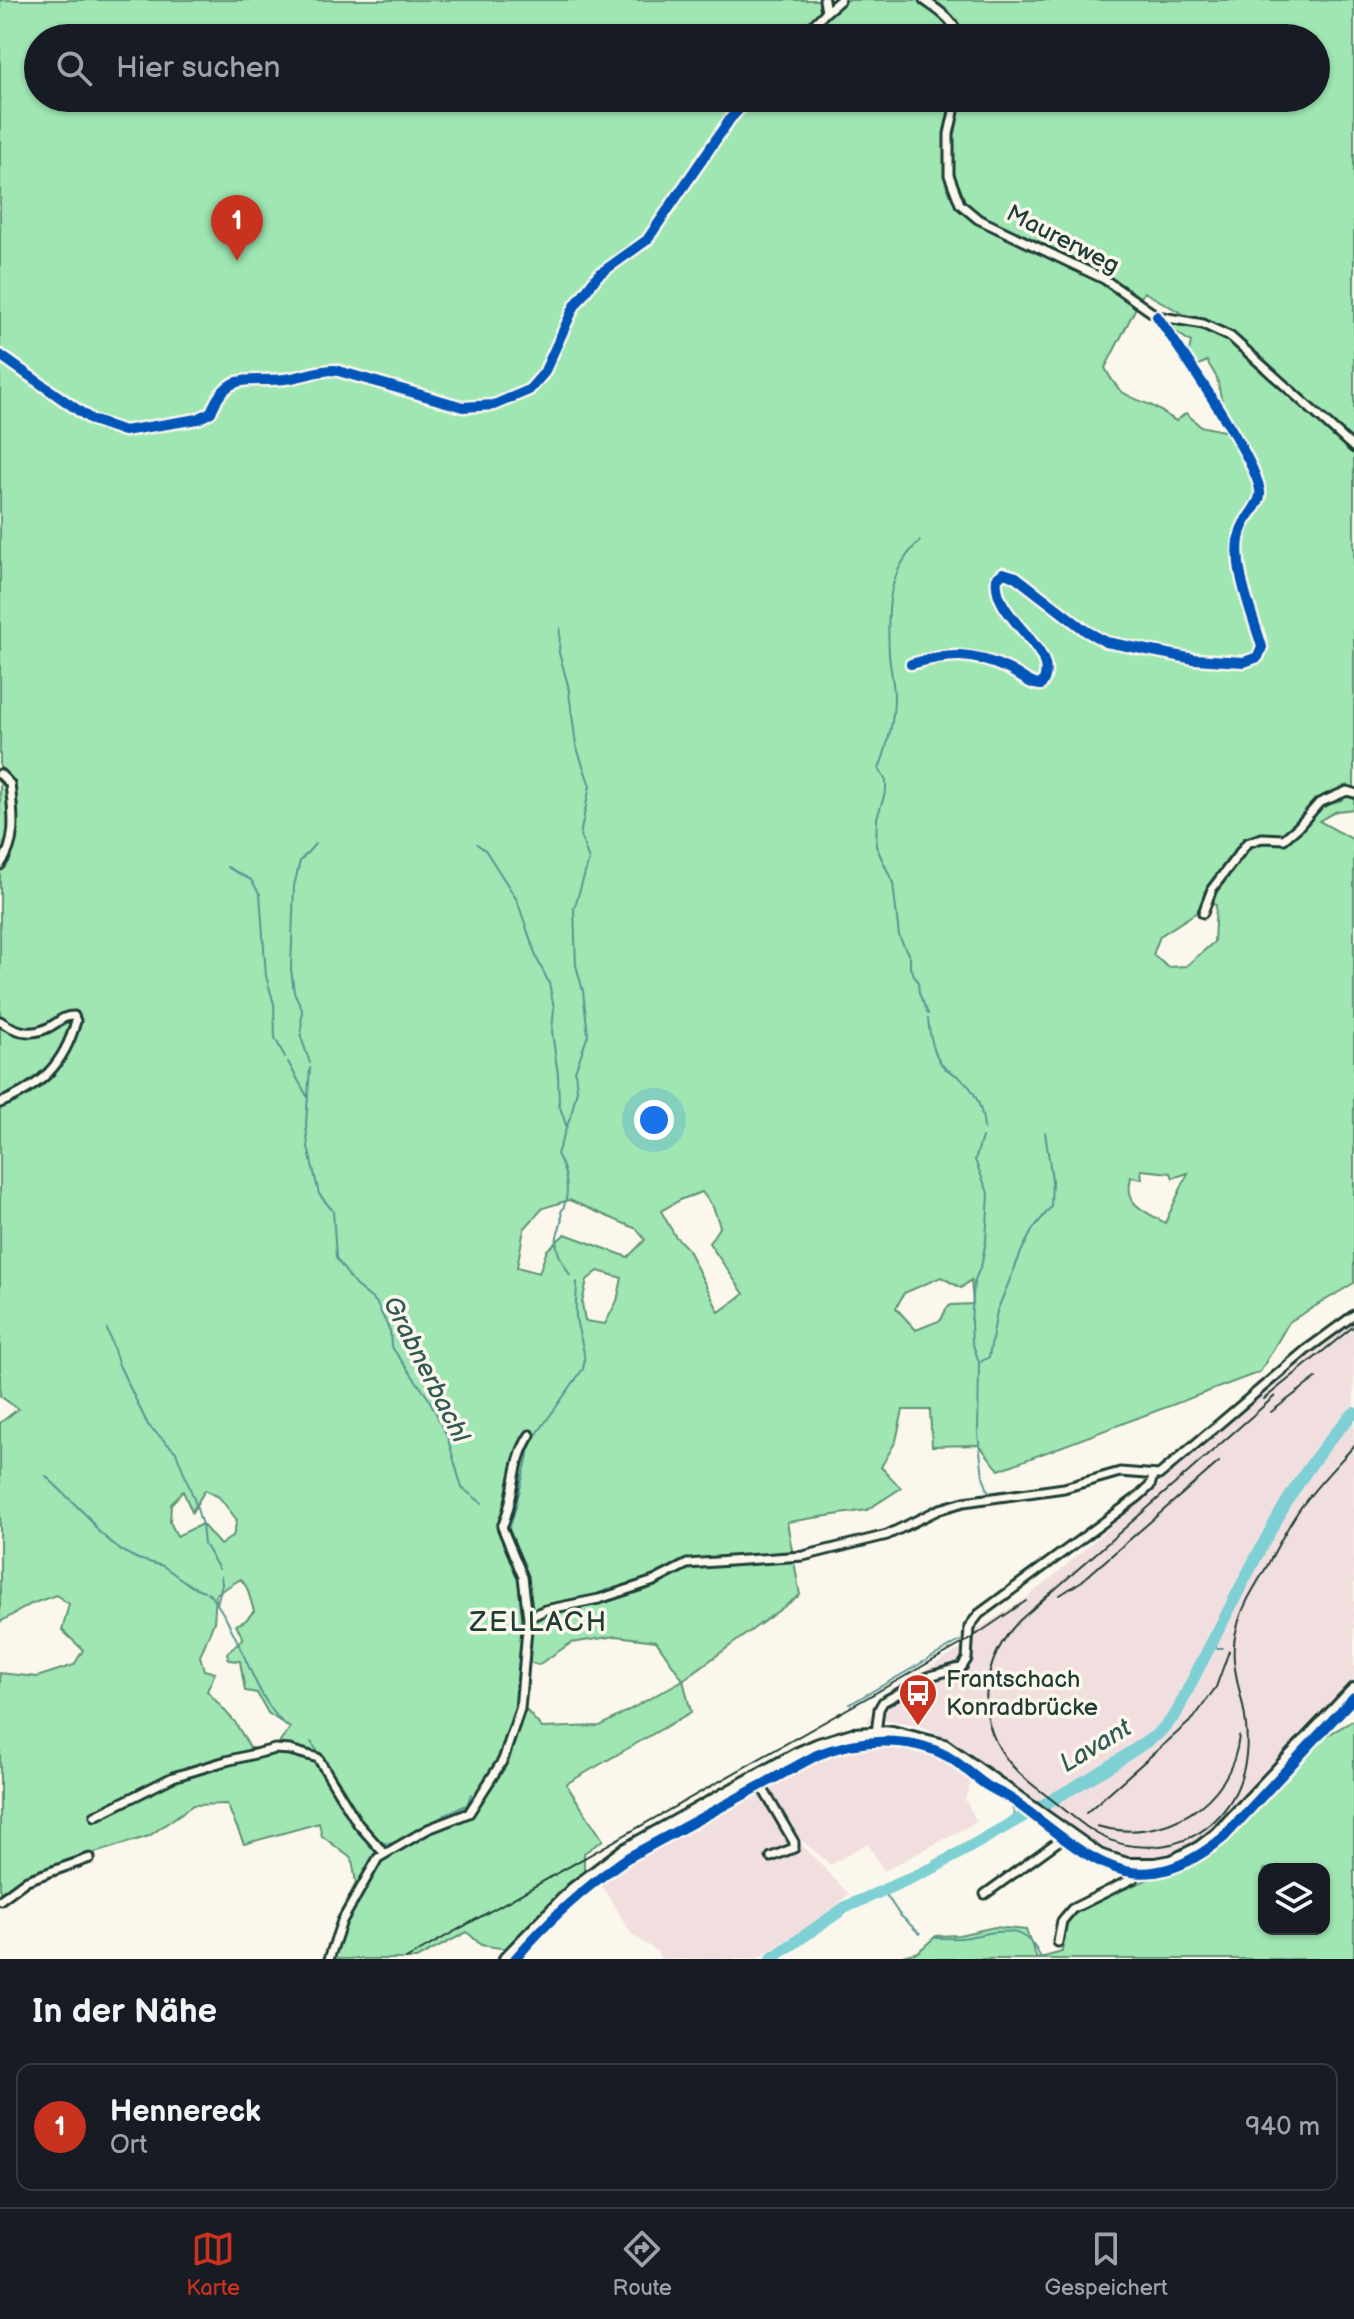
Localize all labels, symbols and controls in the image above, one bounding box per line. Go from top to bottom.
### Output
search box [24,24,1330,112]
icon: search [52,46,96,90]
text: Hier suchen [116,50,281,86]
pin: 1 [211,195,263,261]
street label: Maurerweg [1001,199,1124,280]
your location [634,1100,674,1140]
water label: Grabnerbachl [376,1291,476,1449]
district label: ZELLACH [469,1606,608,1639]
place label: Frantschach Konradbrücke [946,1665,1098,1722]
bus stop icon: Frantschach Konradbrücke [897,1672,939,1727]
water label: Lavant [1054,1712,1138,1780]
map controls [1258,1863,1330,1935]
button: layers [1258,1863,1330,1935]
text: In der Nähe [32,1991,217,2032]
text: Hennereck [110,2094,261,2130]
text: 1 [55,2112,65,2143]
text: 940 m [1245,2112,1320,2143]
text: Ort [110,2130,147,2161]
tab: Karte [186,2227,240,2302]
tab: Route [613,2227,672,2302]
tab: Gespeichert [1044,2227,1168,2302]

